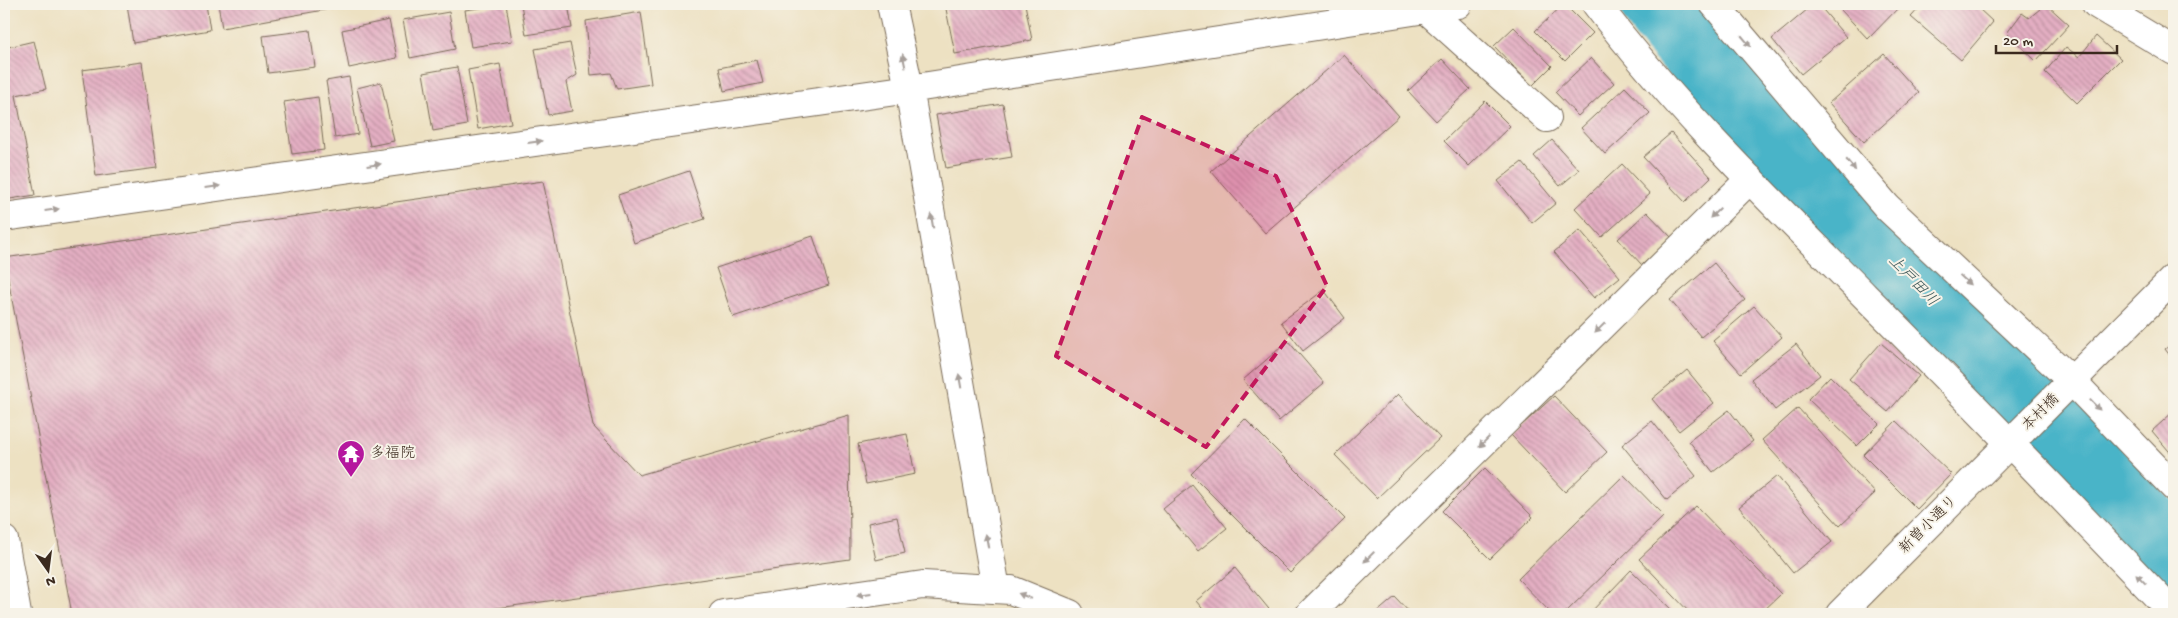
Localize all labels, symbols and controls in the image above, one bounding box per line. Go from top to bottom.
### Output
scale bar [1996,22,2117,54]
text: 20 m [2003,33,2033,51]
one-way arrow [1740,35,1751,47]
one-way arrow [899,53,907,69]
one-way arrow [527,138,543,146]
one-way arrow [1846,158,1857,171]
one-way arrow [366,160,382,168]
one-way arrow [205,183,221,191]
one-way arrow [44,206,60,214]
one-way arrow [1709,207,1721,219]
one-way arrow [928,213,936,229]
water label: 上戸田川 [1883,252,1942,312]
one-way arrow [1959,274,1971,286]
one-way arrow [1594,322,1606,334]
one-way arrow [955,373,963,389]
street label: 本村橋 [2018,390,2063,435]
one-way arrow [2089,399,2101,411]
one-way arrow [1478,436,1490,448]
temple icon: 多福院 [336,439,366,478]
place label: 多福院 [370,444,415,463]
street label: 新曽小通り [1895,491,1962,558]
one-way arrow [983,533,991,549]
north arrow [22,546,72,596]
one-way arrow [1363,550,1375,562]
text: N [44,571,57,590]
one-way arrow [2135,573,2147,585]
one-way arrow [856,590,872,598]
one-way arrow [1018,591,1032,599]

